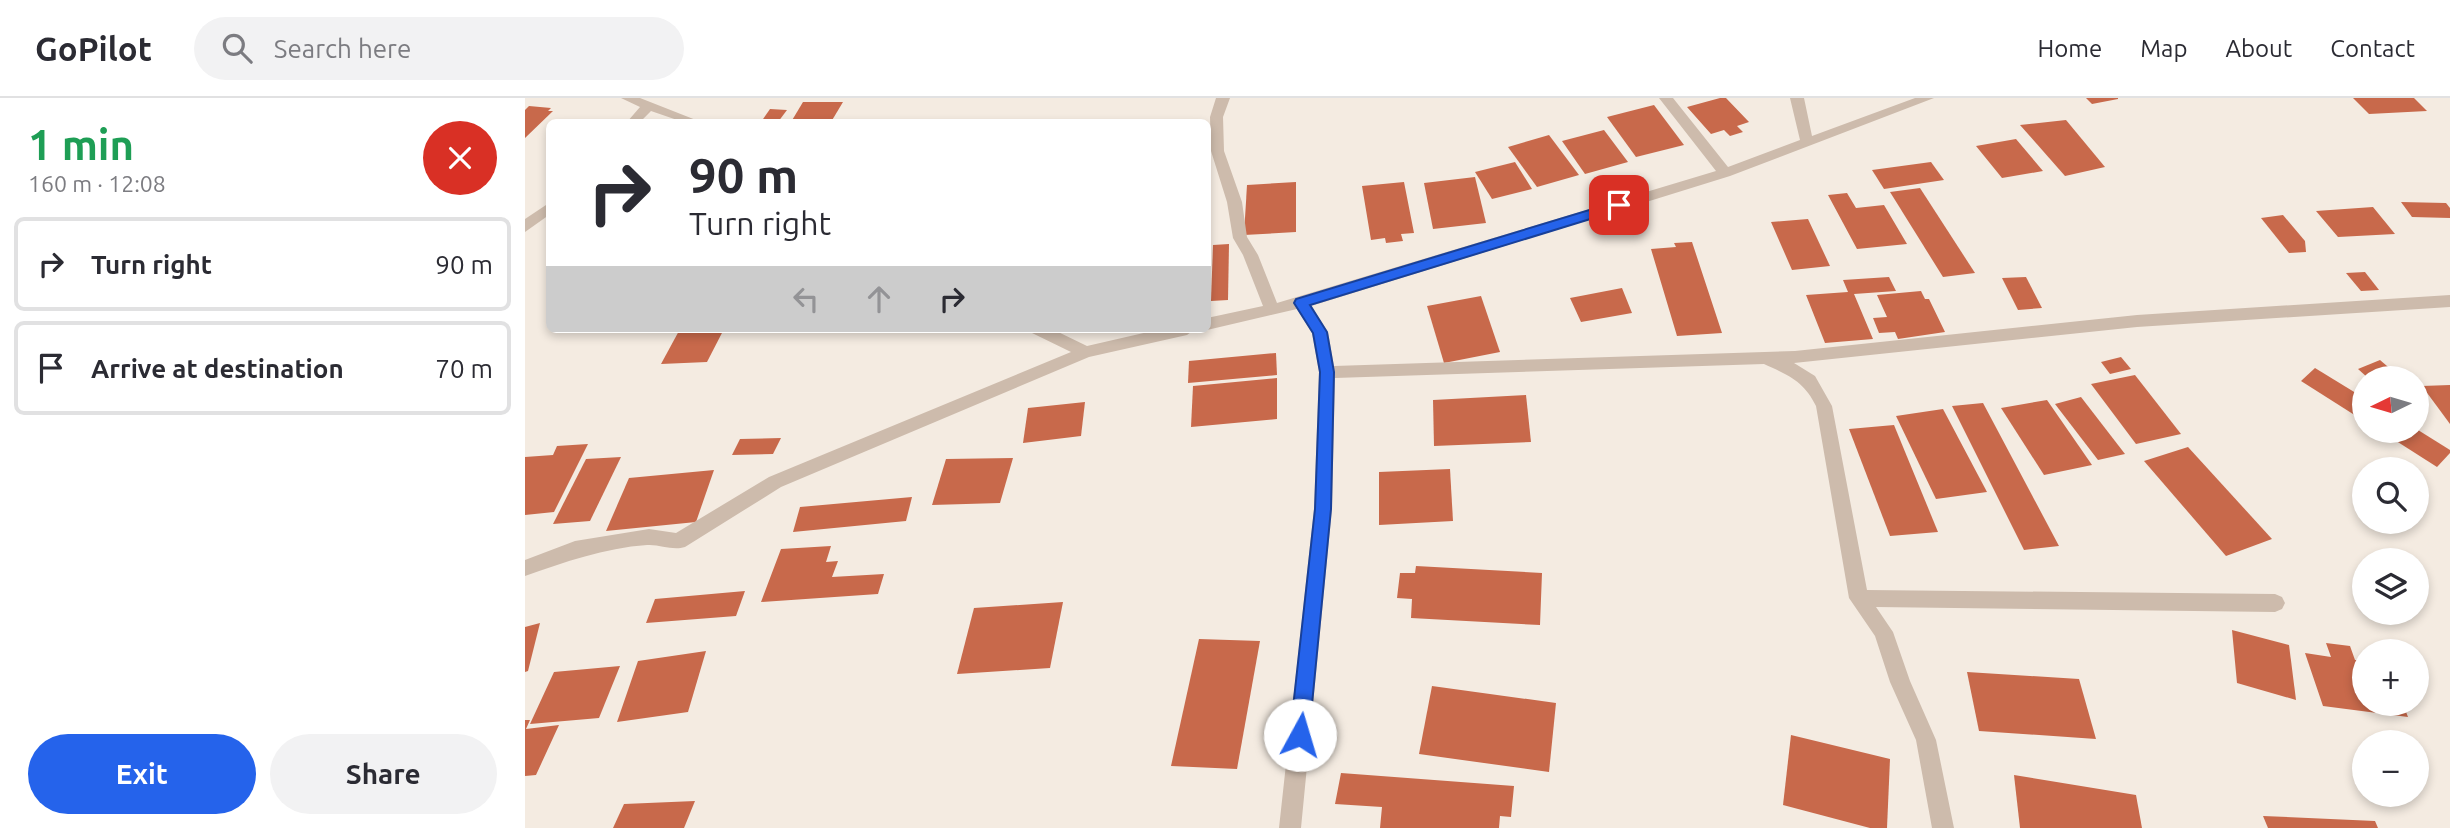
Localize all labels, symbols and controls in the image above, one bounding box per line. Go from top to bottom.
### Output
search box [194,17,684,80]
icon: search [218,29,256,67]
text: GoPilot [35,30,152,67]
text: Search here [274,34,411,63]
text: Home [2037,35,2102,62]
text: Map [2140,35,2187,62]
text: About [2225,35,2292,62]
text: Contact [2330,35,2415,62]
text: 1 min [28,121,134,168]
button: close [423,121,497,195]
icon: right [574,147,665,238]
text: 90 m [689,147,798,202]
text: 160 m · 12:08 [28,171,166,196]
pin [1589,175,1649,235]
icon: arrive [1600,186,1638,224]
text: Turn right [689,205,831,241]
icon: right [32,245,70,283]
text: Turn right [91,250,212,279]
text: 90 m [435,250,493,279]
icon: left [787,280,825,318]
icon: ahead [860,280,898,318]
icon: right [933,280,971,318]
icon: arrive [32,349,70,387]
text: Arrive at destination [91,354,344,383]
text: 70 m [435,354,493,383]
north arrow [2352,366,2429,443]
map controls [2352,366,2429,807]
button: search [2352,457,2429,534]
button: layers [2352,548,2429,625]
button: + [2352,639,2429,716]
position arrow [1263,698,1337,772]
button: − [2352,730,2429,807]
button: Exit [28,734,256,814]
button: Share [270,734,497,814]

